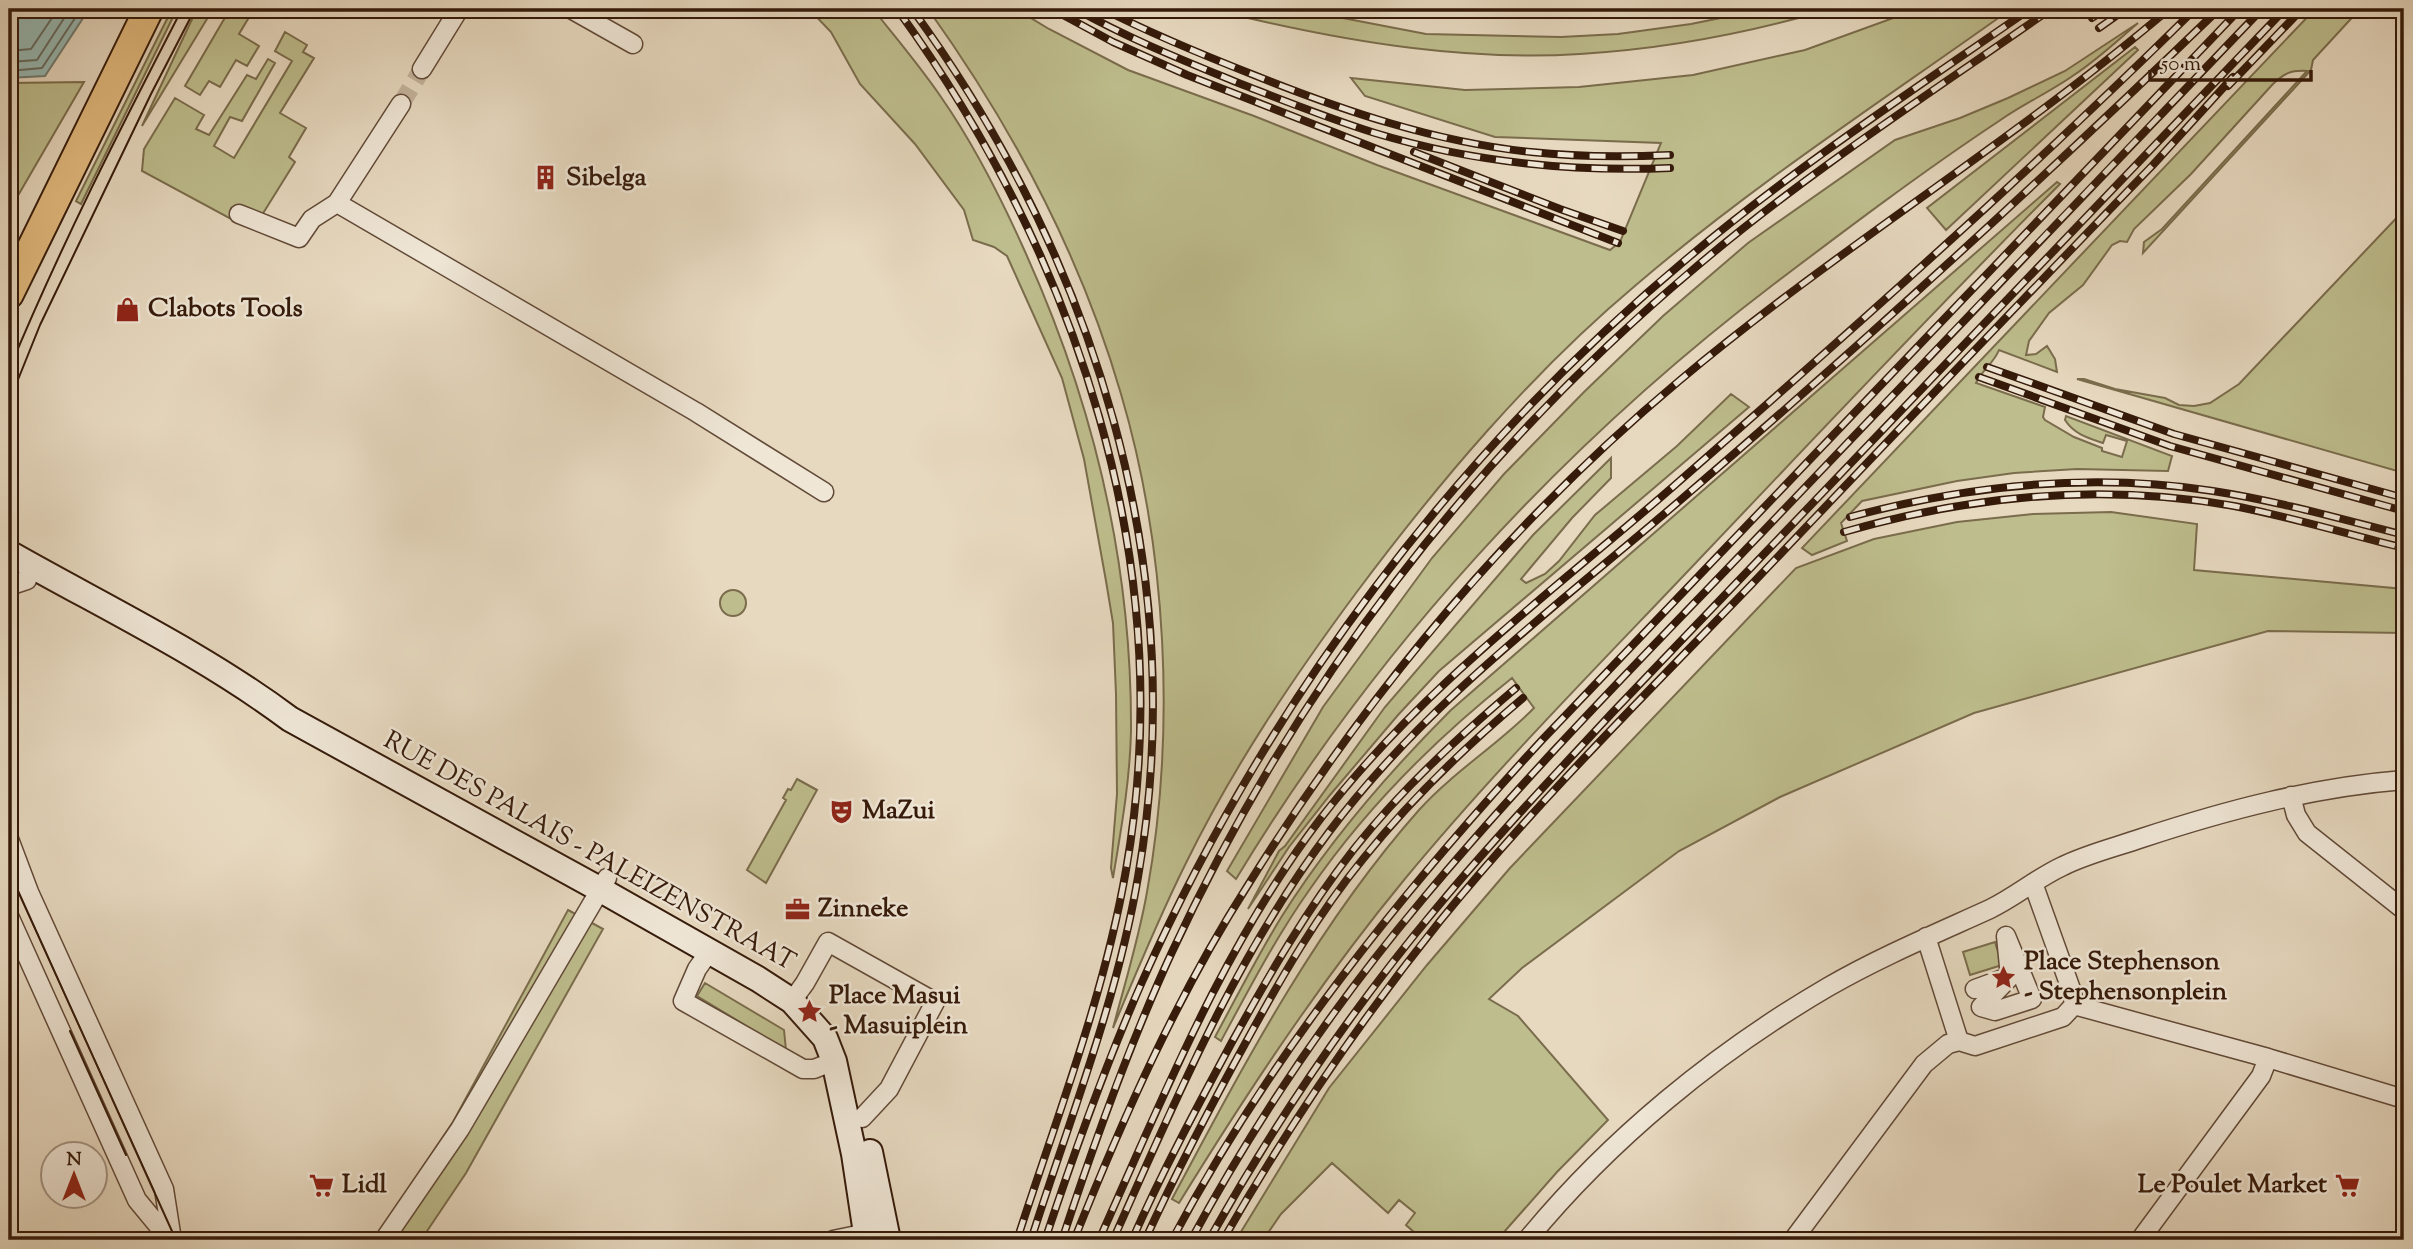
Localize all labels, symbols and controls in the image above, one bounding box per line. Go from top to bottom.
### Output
scale bar [2150,38,2312,82]
text: 50 m [2160,50,2201,80]
place label: Sibelga [566,160,647,197]
building icon: Sibelga [532,164,560,192]
place label: Clabots Tools [148,291,303,328]
shop icon: Clabots Tools [114,295,142,323]
street label: RUE DES PALAIS - PALEIZENSTRAAT [376,723,802,981]
place label: MaZui [862,793,935,830]
theatre icon: MaZui [828,797,856,825]
place label: Zinneke [818,891,908,928]
office icon: Zinneke [784,895,812,923]
place label: Place Stephenson - Stephensonplein [2024,944,2228,1011]
place icon: Place Stephenson - Stephensonplein [1990,963,2018,991]
place label: Place Masui - Masuiplein [829,978,969,1045]
place icon: Place Masui - Masuiplein [795,997,823,1025]
north arrow [38,1140,108,1210]
text: N [66,1147,82,1174]
place label: Lidl [342,1167,388,1204]
place label: Le Poulet Market [2138,1167,2327,1204]
supermarket icon: Lidl [308,1171,336,1199]
supermarket icon: Le Poulet Market [2333,1171,2361,1199]

